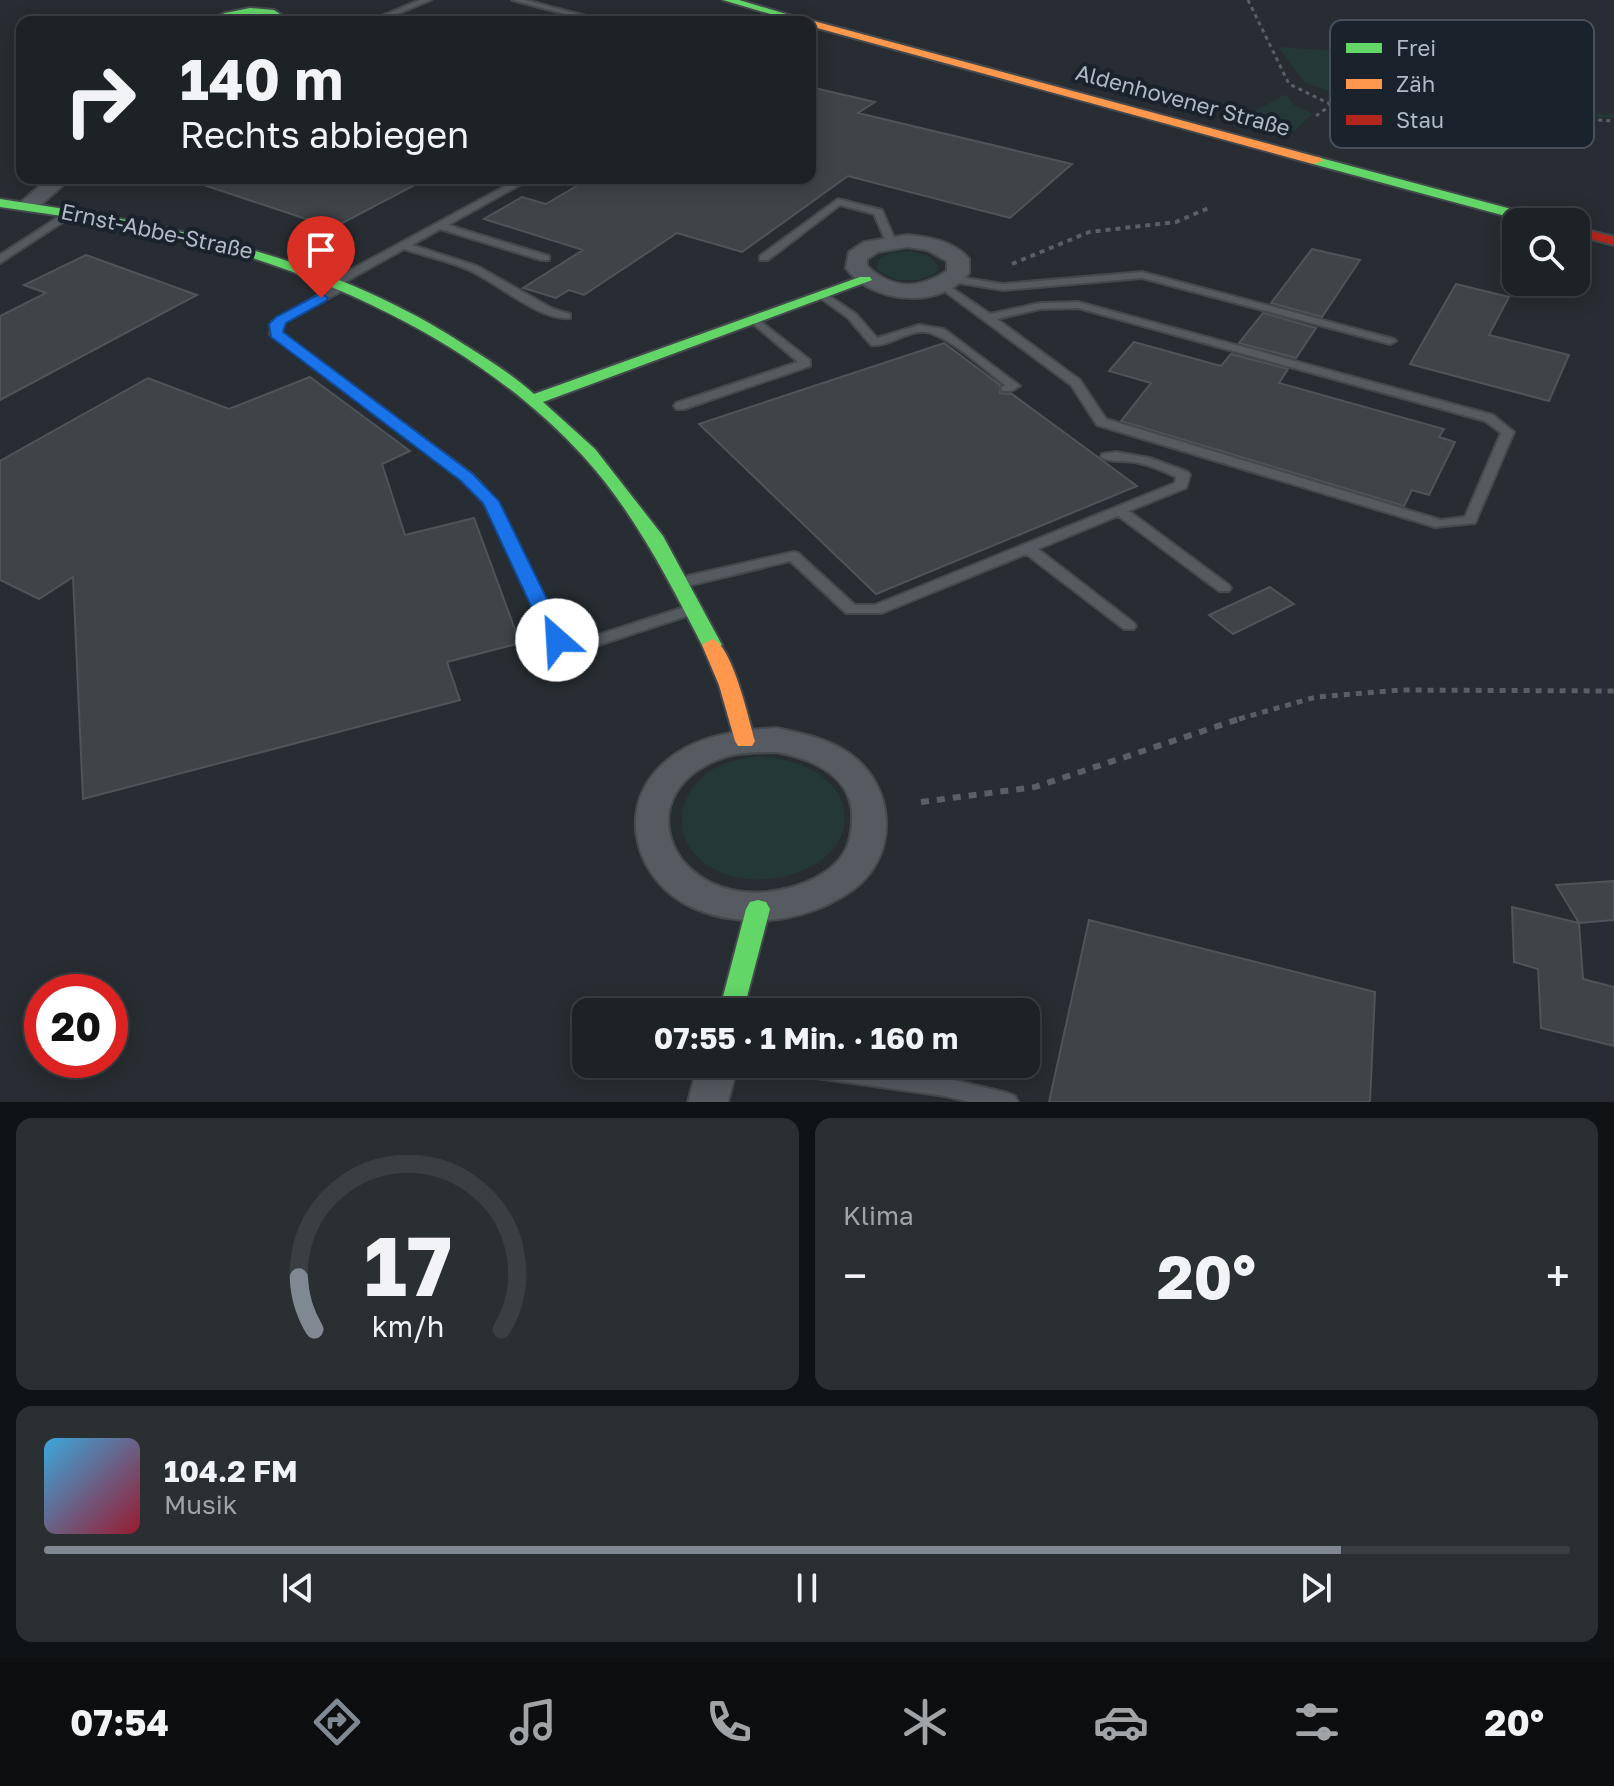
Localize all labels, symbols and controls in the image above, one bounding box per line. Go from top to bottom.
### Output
legend [1330,20,1594,148]
text: Frei [1396,34,1436,61]
text: 140 m [180,45,343,112]
icon: right [48,48,152,152]
street label: Aldenhovener Straße [1073,58,1293,141]
text: Zäh [1396,70,1435,97]
text: Stau [1396,106,1444,133]
text: Rechts abbiegen [180,113,469,156]
street label: Ernst-Abbe-Straße [59,197,256,264]
map controls [1502,208,1590,296]
button: search [1502,208,1590,296]
pin [287,216,355,298]
icon: arrive [299,228,343,272]
position arrow [515,598,599,682]
speed limit sign: 20 [24,974,128,1078]
text: 07:55 · 1 Min. · 160 m [654,1020,958,1056]
text: Klima [843,1200,914,1231]
text: 17 [363,1214,452,1314]
text: 20° [1157,1240,1256,1312]
text: − [843,1249,867,1302]
text: + [1546,1249,1570,1302]
text: km/h [371,1309,444,1343]
text: 104.2 FM [164,1453,298,1489]
text: Musik [164,1489,238,1520]
icon: previous [276,1566,320,1610]
icon: pause [785,1566,829,1610]
icon: next [1294,1566,1338,1610]
icon: directions [309,1694,365,1750]
icon: music [505,1694,561,1750]
icon: phone [701,1694,757,1750]
icon: climate [897,1694,953,1750]
icon: car [1093,1694,1149,1750]
icon: filters [1289,1694,1345,1750]
text: 07:54 [70,1701,169,1744]
text: 20° [1485,1701,1544,1744]

